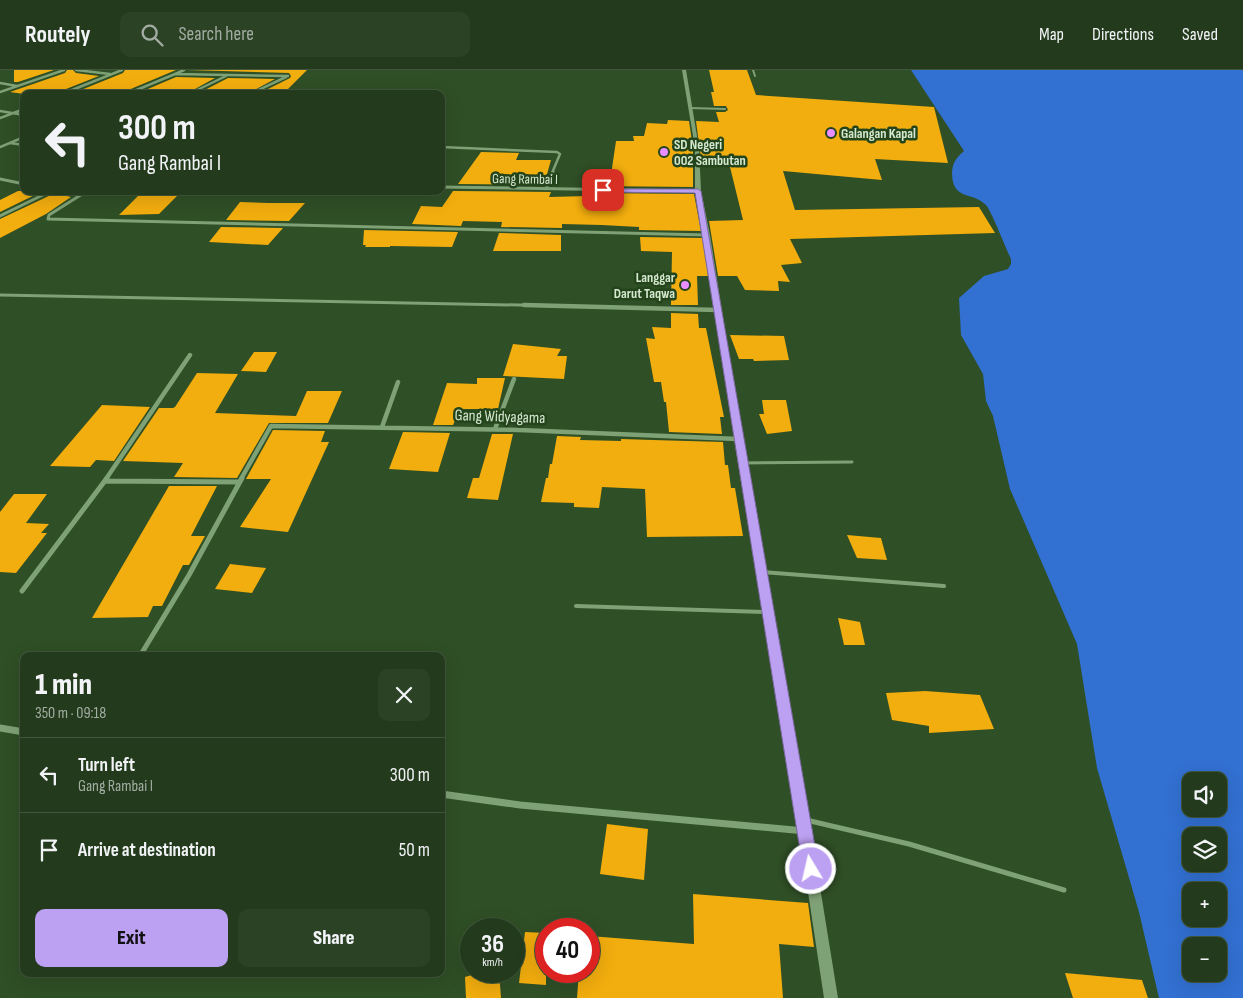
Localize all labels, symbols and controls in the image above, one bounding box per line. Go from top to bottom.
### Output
search box [120,12,470,57]
text: Routely [25,20,90,49]
icon: search [138,21,166,49]
text: Search here [178,23,254,46]
text: Map [1039,24,1064,45]
text: Directions [1092,24,1154,45]
text: Saved [1182,24,1218,45]
text: 300 m [118,107,196,150]
icon: left [35,110,100,175]
place label: Galangan Kapal [841,125,916,142]
marker: Galangan Kapal [825,127,837,139]
place label: SD Negeri 002 Sambutan [674,136,746,169]
marker: SD Negeri 002 Sambutan [658,146,670,158]
text: Gang Rambai I [118,150,221,177]
pin [582,169,624,211]
street label: Gang Rambai I [492,170,558,188]
icon: arrive [589,176,617,204]
place label: Langgar Darut Taqwa [614,269,676,302]
marker: Langgar Darut Taqwa [679,279,691,291]
street label: Gang Widyagama [454,406,546,428]
text: 1 min [35,667,92,703]
button: close [378,669,430,721]
text: 350 m · 09:18 [35,704,106,723]
text: Turn left [78,754,135,777]
icon: left [35,761,63,789]
text: 300 m [390,764,430,787]
map controls [1182,772,1227,982]
button: sound [1182,772,1227,817]
text: Gang Rambai I [78,777,153,796]
button: layers [1182,827,1227,872]
icon: arrive [35,836,63,864]
text: Arrive at destination [78,839,216,862]
text: 50 m [399,839,430,862]
position arrow [784,842,836,894]
button: + [1182,882,1227,927]
button: Exit [35,909,228,967]
button: Share [238,909,430,967]
speed limit sign: 40 [535,918,600,983]
text: 36 [481,929,504,960]
button: − [1182,937,1227,982]
text: km/h [482,955,503,970]

